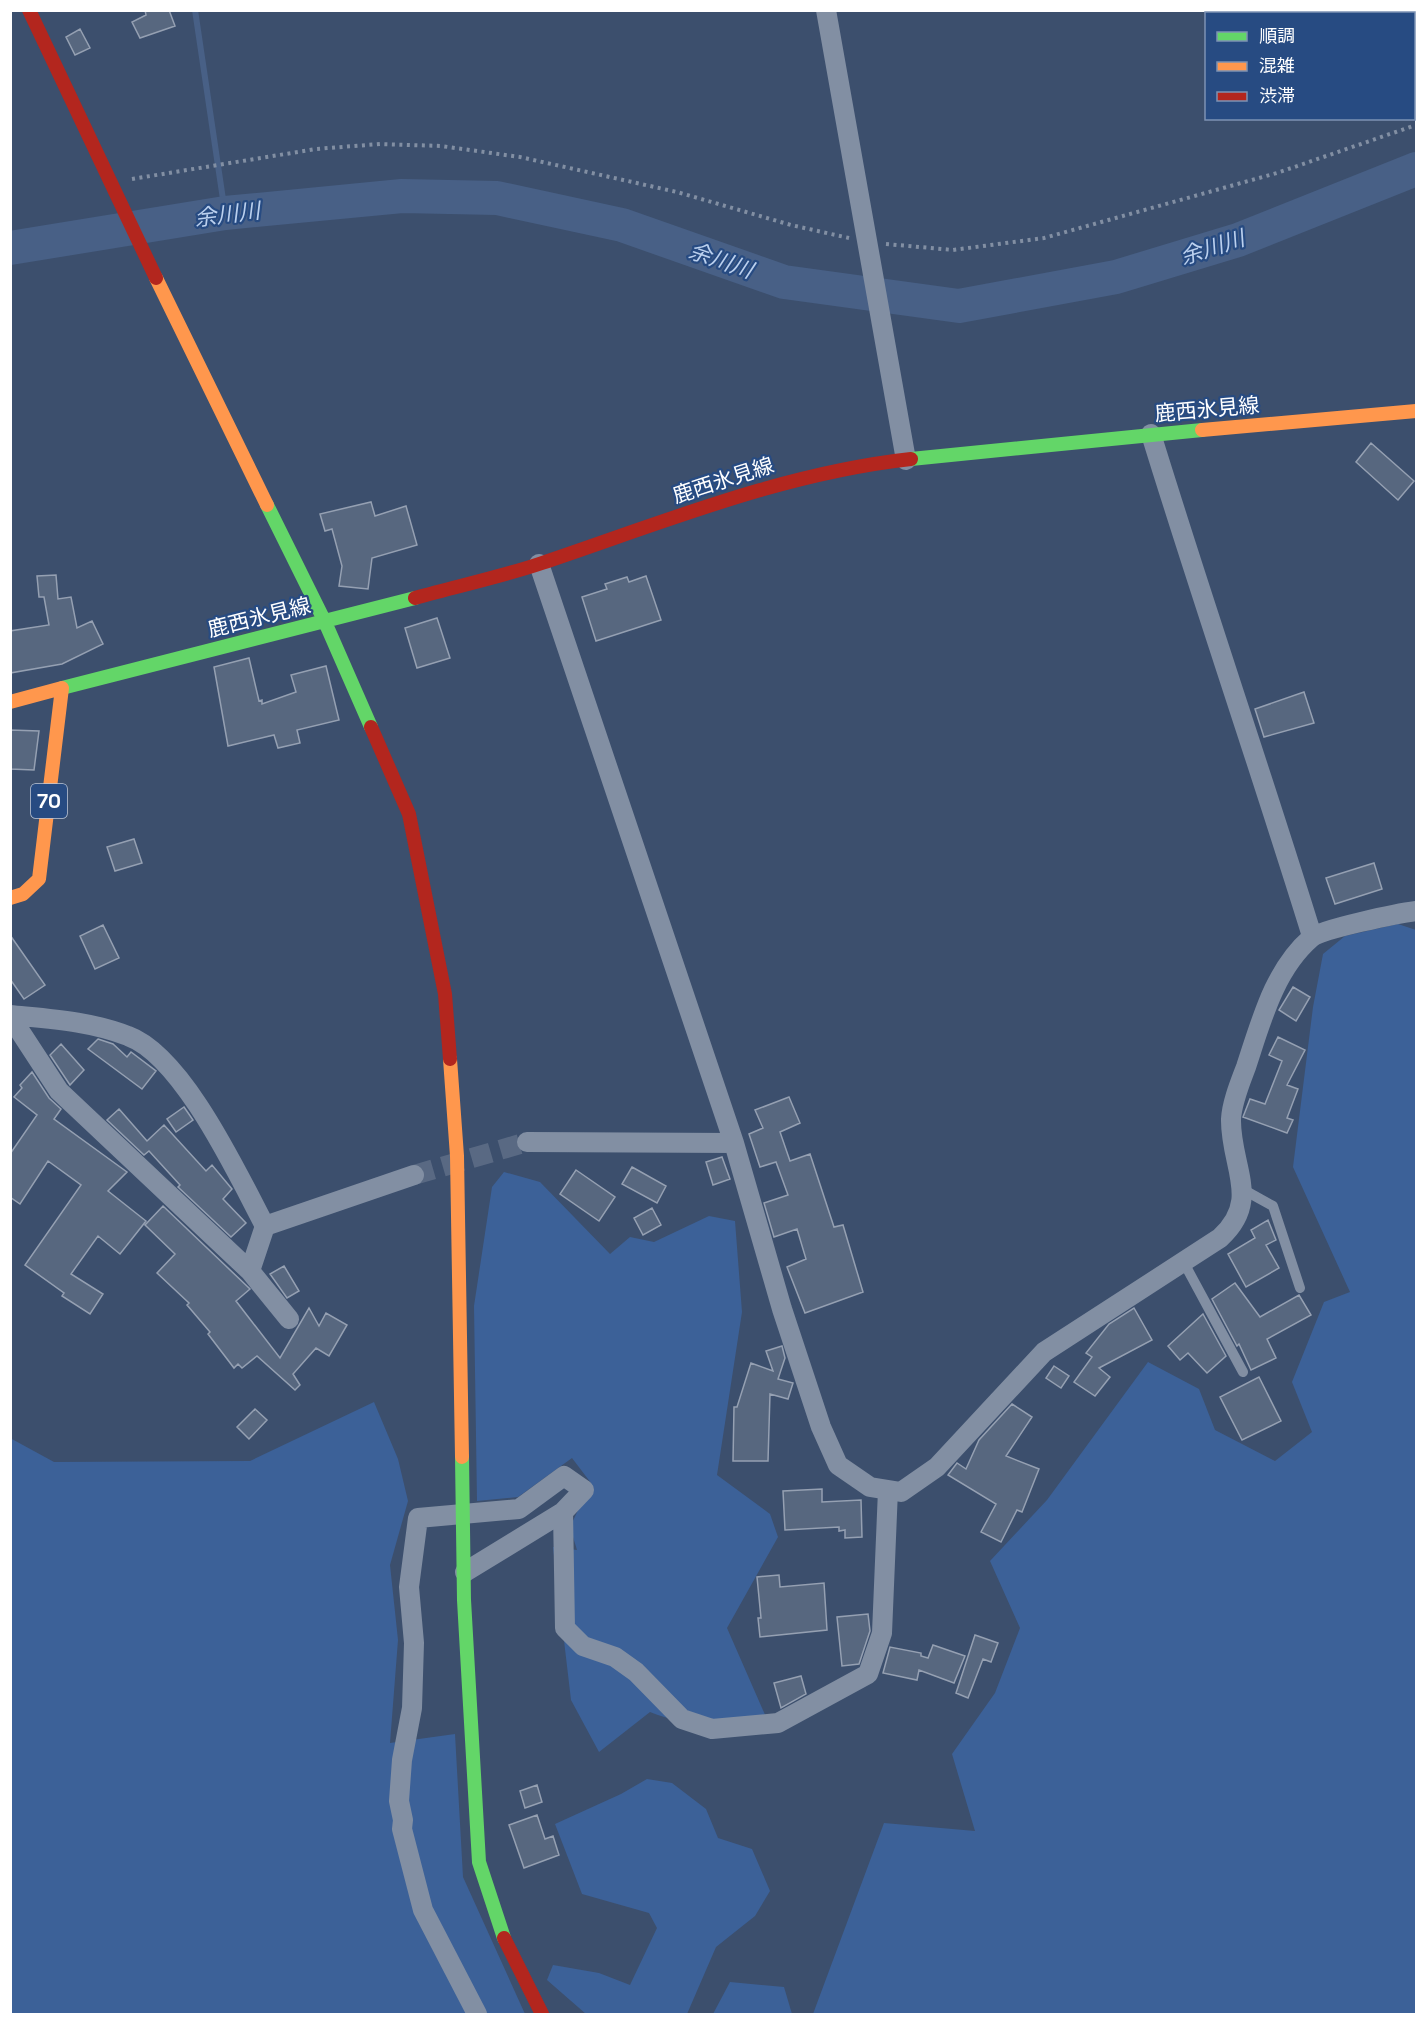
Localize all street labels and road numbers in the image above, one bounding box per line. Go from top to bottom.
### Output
street label: 鹿西氷見線 [1154,391,1260,427]
street label: 鹿西氷見線 [669,451,777,509]
street label: 鹿西氷見線 [205,591,313,643]
road number: 70 [31,784,67,818]

